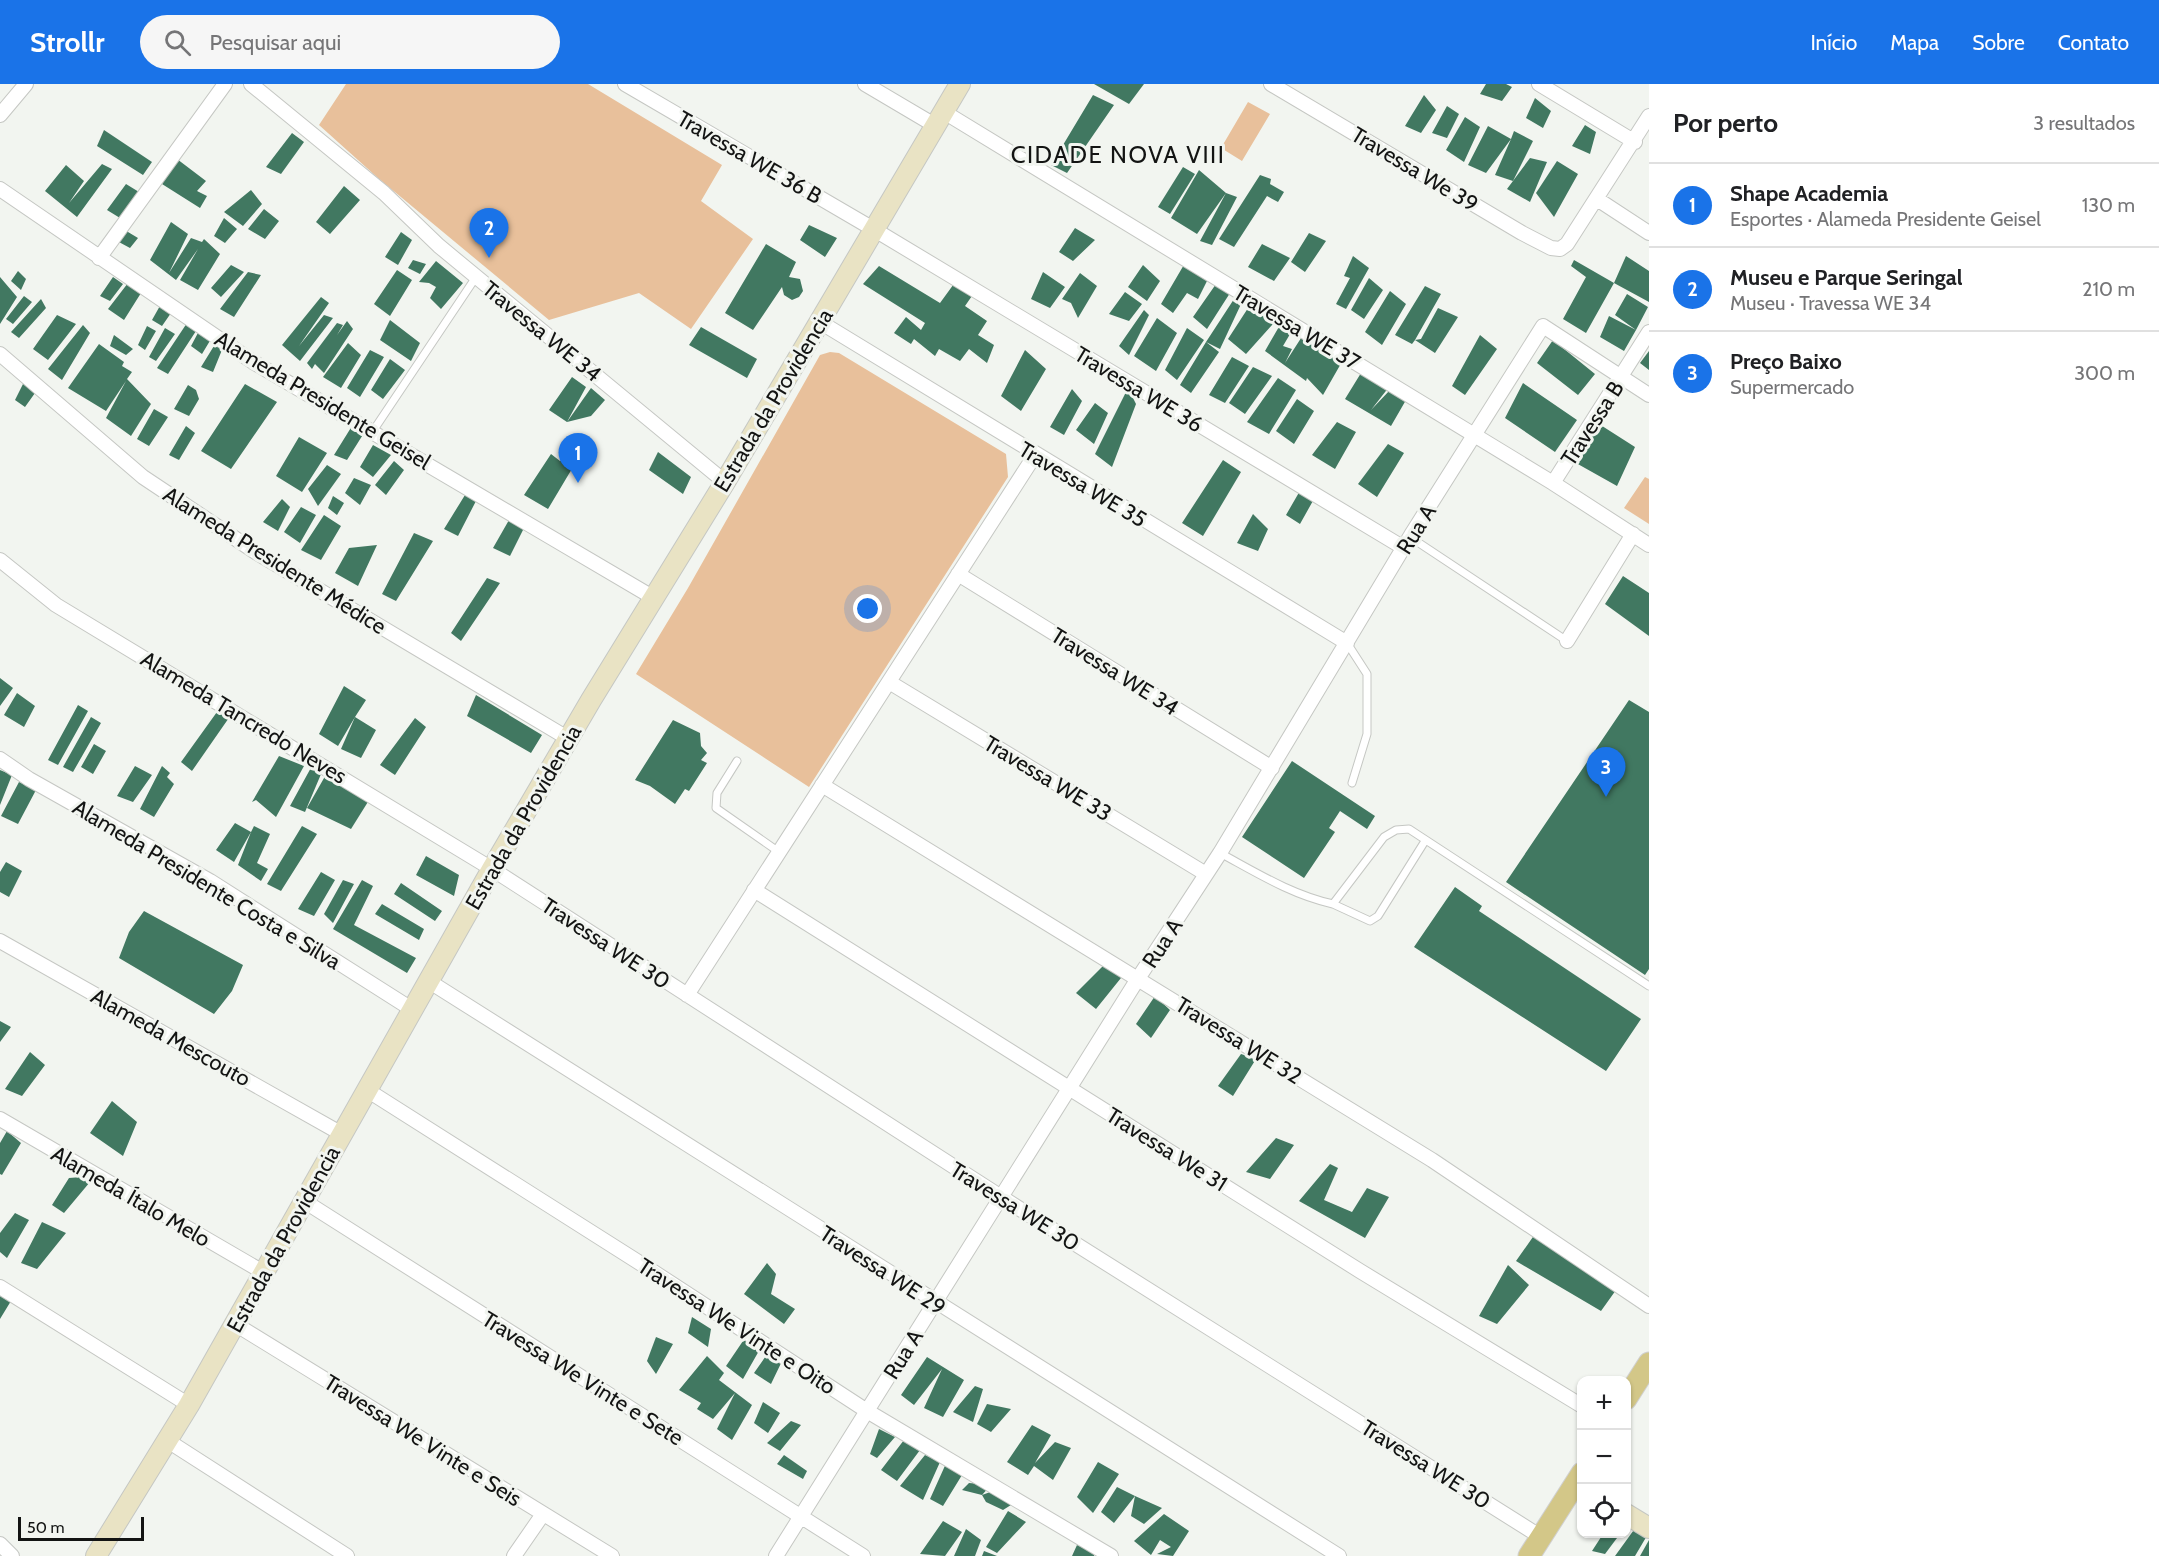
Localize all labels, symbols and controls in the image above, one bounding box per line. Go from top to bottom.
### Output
search box [140,15,560,69]
text: Strollr [30,25,104,59]
icon: search [161,26,194,59]
text: Pesquisar aqui [209,29,341,56]
text: Início [1810,30,1857,55]
text: Mapa [1890,30,1939,55]
text: Sobre [1972,30,2025,55]
text: Contato [2058,30,2129,55]
street label: Travessa WE 36 B [673,105,827,210]
text: Por perto [1673,107,1778,139]
text: 3 resultados [2033,111,2135,135]
street label: Travessa We 39 [1347,121,1483,218]
district label: CIDADE NOVA VIII [1011,140,1225,169]
text: Shape Academia [1730,180,1888,207]
text: 1 [1689,193,1696,217]
text: 130 m [2082,193,2135,217]
text: Esportes · Alameda Presidente Geisel [1730,207,2041,231]
pin: 2 [470,208,508,258]
text: Museu e Parque Seringal [1730,264,1963,291]
street label: Travessa WE 34 [477,275,607,388]
text: 2 [1687,277,1698,301]
text: 210 m [2082,277,2135,301]
street label: Travessa WE 37 [1228,279,1365,376]
text: Museu · Travessa WE 34 [1730,291,1931,315]
street label: Estrada da Providencia [708,303,839,497]
street label: Alameda Presidente Geisel [210,325,436,476]
street label: Travessa WE 36 [1070,341,1208,438]
text: Preço Baixo [1730,348,1842,375]
text: 3 [1687,361,1698,385]
text: 300 m [2074,361,2135,385]
text: Supermercado [1730,375,1854,399]
street label: Travessa B [1555,376,1630,471]
pin: 1 [558,434,598,483]
street label: Travessa WE 35 [1014,436,1151,533]
street label: Alameda Presidente Médice [158,481,391,640]
street label: Rua A [1391,499,1442,559]
your location [853,594,882,623]
street label: Travessa WE 34 [1046,622,1184,721]
street label: Alameda Tancredo Neves [136,645,351,790]
street label: Estrada da Providencia [460,720,588,914]
street label: Travessa WE 33 [979,730,1116,827]
pin: 3 [1586,748,1626,797]
street label: Alameda Presidente Costa e Silva [68,794,346,976]
street label: Travessa WE 30 [536,892,675,995]
street label: Rua A [1137,913,1189,973]
street label: Alameda Mescouto [86,982,255,1092]
street label: Travessa WE 32 [1171,991,1307,1090]
street label: Travessa We 31 [1101,1102,1232,1197]
street label: Alameda Ítalo Melo [46,1140,215,1253]
street label: Estrada da Providencia [221,1141,346,1337]
street label: Travessa WE 30 [945,1156,1084,1257]
street label: Travessa WE 29 [815,1220,951,1321]
street label: Travessa We Vinte e Oito [633,1252,841,1400]
street label: Travessa We Vinte e Sete [477,1305,688,1451]
street label: Rua A [878,1324,929,1384]
street label: Travessa We Vinte e Seis [319,1369,526,1512]
map controls [1577,1376,1631,1538]
button: + [1577,1376,1631,1430]
street label: Travessa WE 30 [1356,1414,1495,1515]
button: − [1577,1430,1631,1484]
button: locate [1577,1484,1631,1538]
scale bar [18,1514,144,1542]
text: 50 m [27,1518,64,1537]

